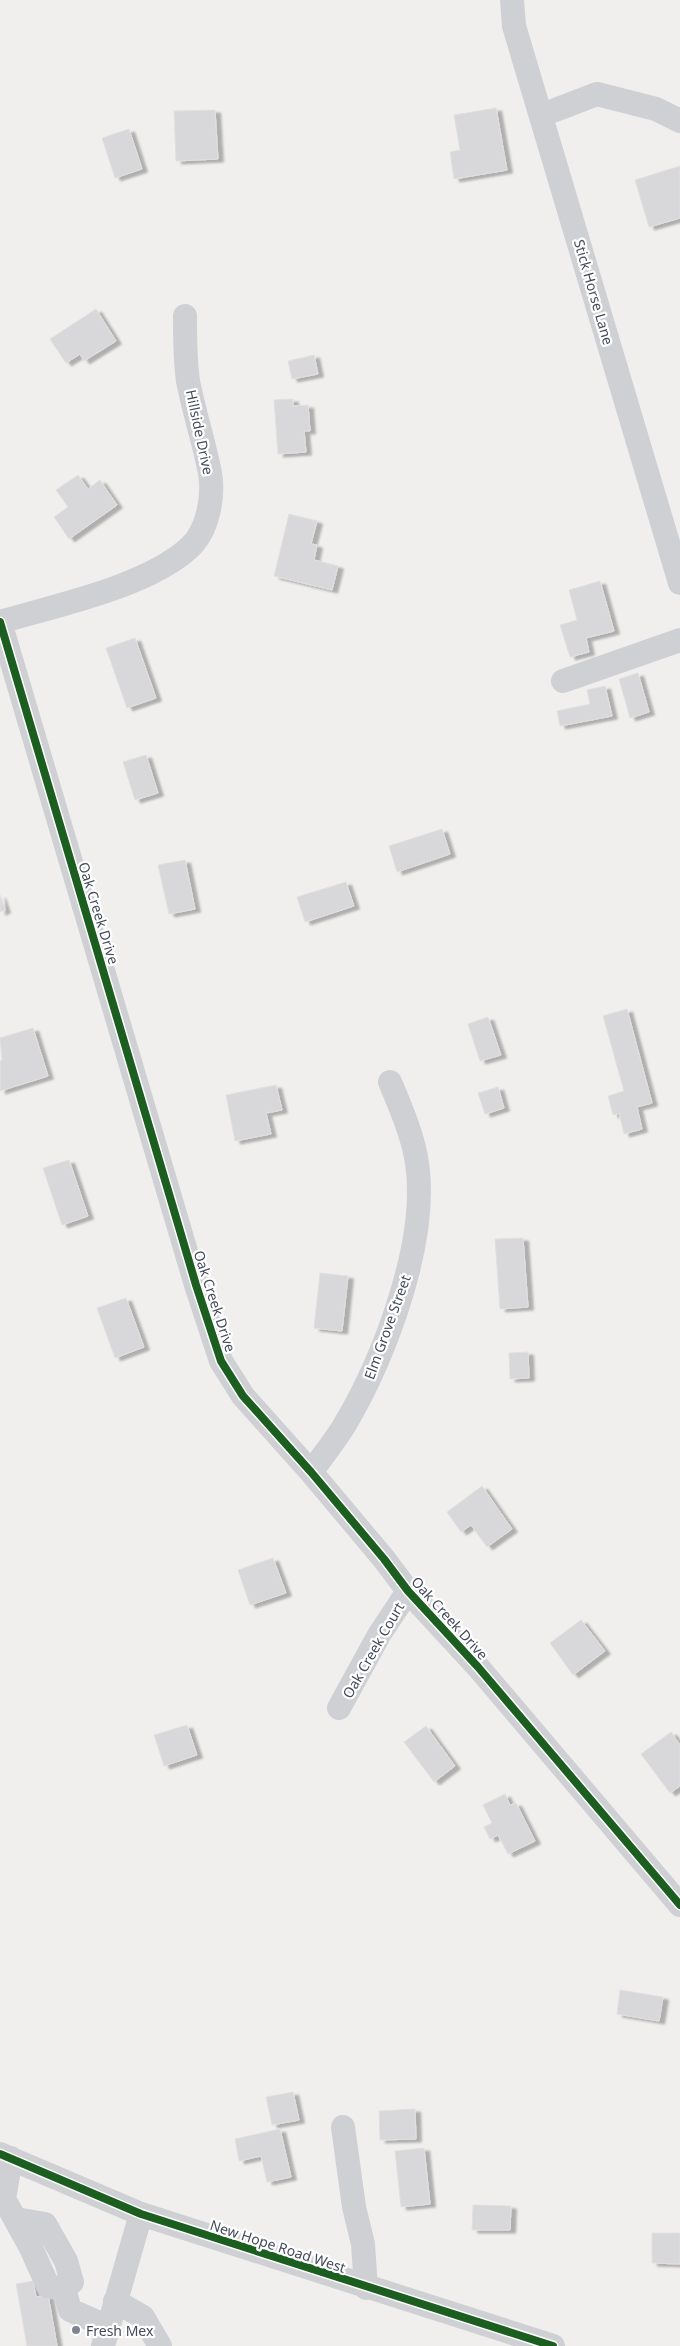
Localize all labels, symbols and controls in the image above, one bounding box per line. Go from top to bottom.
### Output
street label: Stick Horse Lane [570,237,618,347]
street label: Hillside Drive [182,388,218,476]
street label: Oak Creek Drive [74,860,124,966]
street label: Oak Creek Drive [190,1248,240,1354]
street label: Elm Grove Street [359,1272,415,1382]
street label: Oak Creek Drive [408,1572,493,1664]
street label: Oak Creek Court [338,1598,408,1702]
street label: New Hope Road West [208,2215,348,2277]
place label: Fresh Mex [86,2321,154,2340]
marker: Fresh Mex [70,2324,82,2336]

